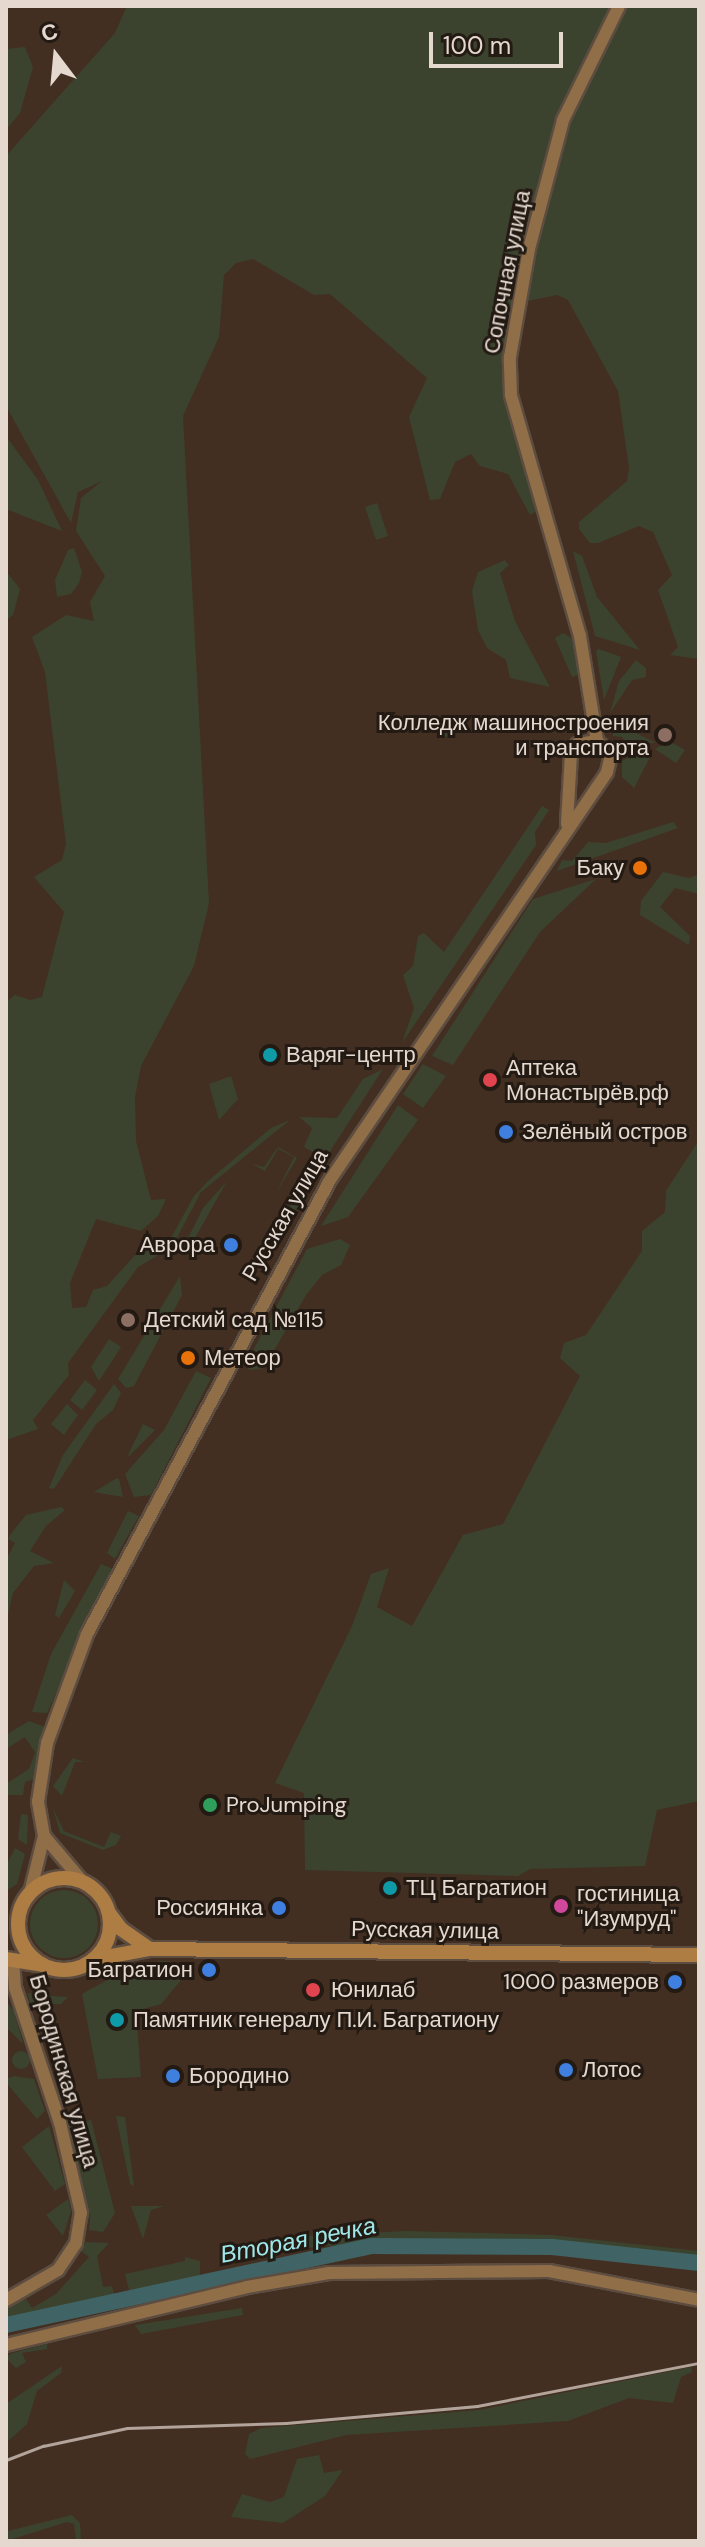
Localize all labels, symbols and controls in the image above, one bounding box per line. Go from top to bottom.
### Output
north arrow [16,16,96,96]
text: С [38,16,61,49]
scale bar [433,16,567,66]
text: 100 m [443,30,511,61]
street label: Сопочная улица [478,188,536,356]
place label: Колледж машиностроения и транспорта [378,709,649,760]
marker: Колледж машиностроения и транспорта [656,726,674,744]
place label: Баку [576,855,624,881]
marker: Баку [631,859,649,877]
place label: Варяг-центр [286,1042,416,1068]
marker: Варяг-центр [261,1046,279,1064]
place label: Аптека Монастырёв.рф [506,1054,669,1106]
marker: Аптека Монастырёв.рф [481,1071,499,1089]
place label: Зелёный остров [522,1119,687,1145]
marker: Зелёный остров [497,1123,515,1141]
street label: Русская улица [237,1144,333,1286]
place label: Аврора [140,1232,215,1258]
marker: Аврора [222,1236,240,1254]
place label: Детский сад №115 [144,1307,324,1333]
marker: Детский сад №115 [119,1311,137,1329]
place label: Метеор [204,1345,281,1371]
marker: Метеор [179,1349,197,1367]
place label: ProJumping [226,1792,347,1818]
marker: ProJumping [201,1796,219,1814]
place label: ТЦ Багратион [406,1875,547,1901]
marker: ТЦ Багратион [381,1879,399,1897]
place label: гостиница "Изумруд" [577,1880,679,1932]
place label: Россиянка [156,1895,263,1921]
marker: гостиница "Изумруд" [552,1897,570,1915]
marker: Россиянка [270,1899,288,1917]
street label: Русская улица [351,1916,499,1944]
place label: Багратион [88,1957,193,1983]
marker: Багратион [200,1961,218,1979]
place label: 1000 размеров [503,1969,659,1995]
street label: Бородинская улица [24,1971,104,2171]
marker: 1000 размеров [666,1973,684,1991]
place label: Юнилаб [331,1977,415,2003]
marker: Юнилаб [302,1979,324,2001]
place label: Памятник генералу П.И. Багратиону [133,2007,499,2033]
marker: Памятник генералу П.И. Багратиону [108,2011,126,2029]
place label: Лотос [582,2057,641,2083]
marker: Лотос [557,2061,575,2079]
place label: Бородино [189,2063,289,2089]
marker: Бородино [164,2067,182,2085]
water label: Вторая речка [218,2211,378,2269]

